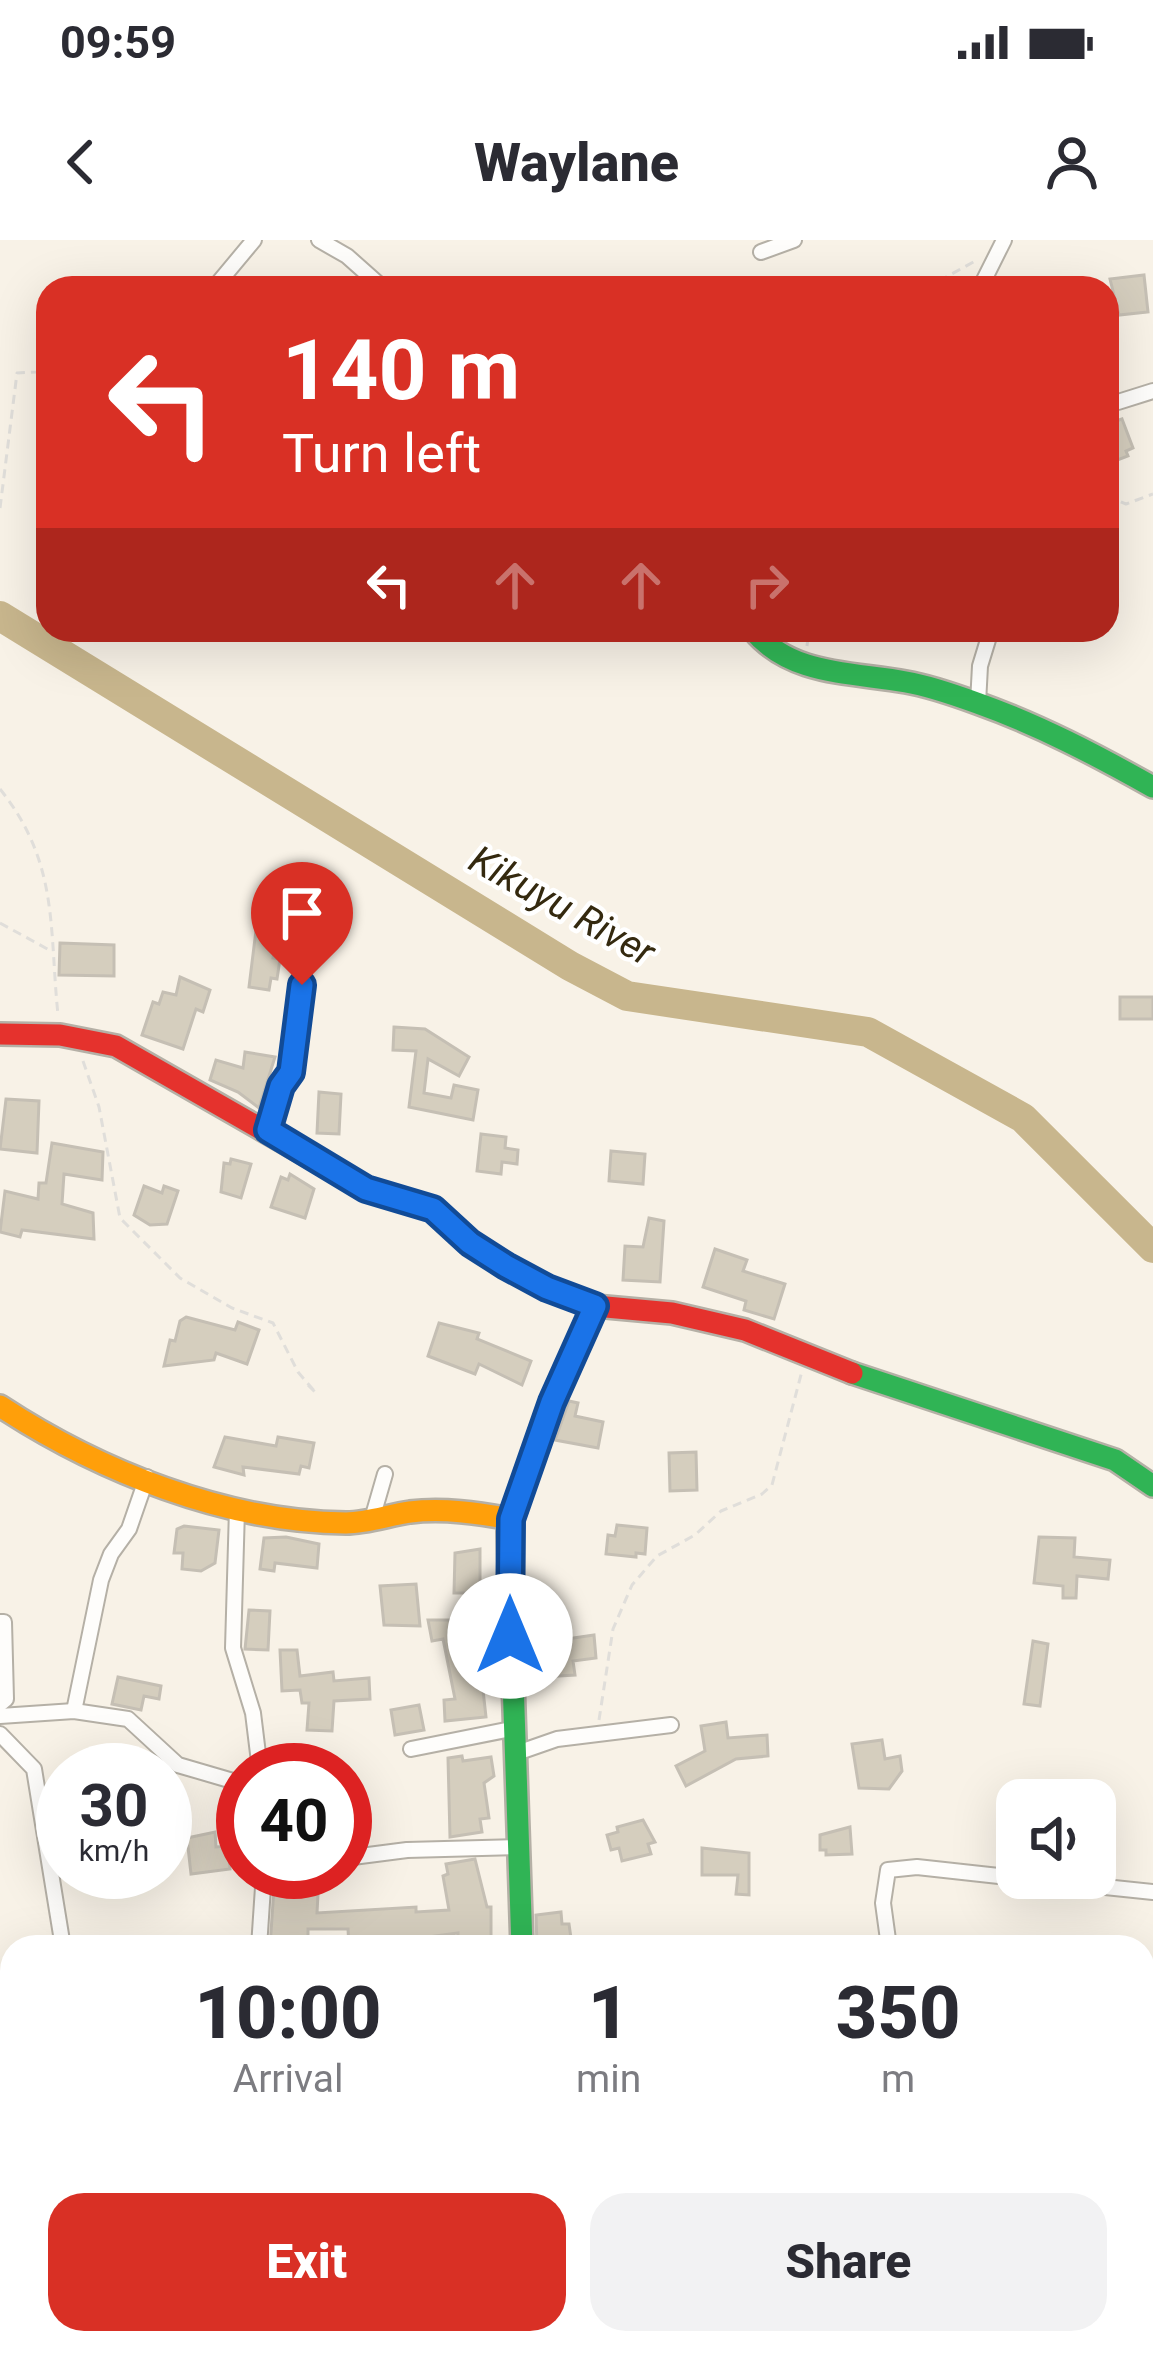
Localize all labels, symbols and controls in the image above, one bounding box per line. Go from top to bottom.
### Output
text: 09:59 [60,16,176,69]
icon: back [48,129,114,195]
icon: person [1039,129,1105,195]
text: Waylane [474,131,679,194]
text: 140 m [282,321,520,420]
icon: left [84,324,240,480]
text: Turn left [282,422,481,485]
icon: left [356,552,422,618]
icon: ahead [482,552,548,618]
icon: ahead [608,552,674,618]
icon: right [734,552,800,618]
water label: Kikuyu River [461,836,664,976]
pin [251,862,353,985]
icon: arrive [269,880,335,946]
position arrow [447,1573,573,1699]
speed limit sign: 40 [216,1743,372,1899]
text: 30 [80,1770,148,1841]
map controls [996,1779,1116,1899]
button: sound [996,1779,1116,1899]
text: km/h [79,1833,149,1868]
text: 10:00 [195,1971,382,2056]
text: 1 [588,1971,629,2056]
text: 350 [836,1971,960,2056]
text: Arrival [233,2056,343,2102]
text: min [576,2056,641,2102]
text: m [881,2056,915,2102]
button: Exit [48,2193,566,2331]
button: Share [590,2193,1107,2331]

